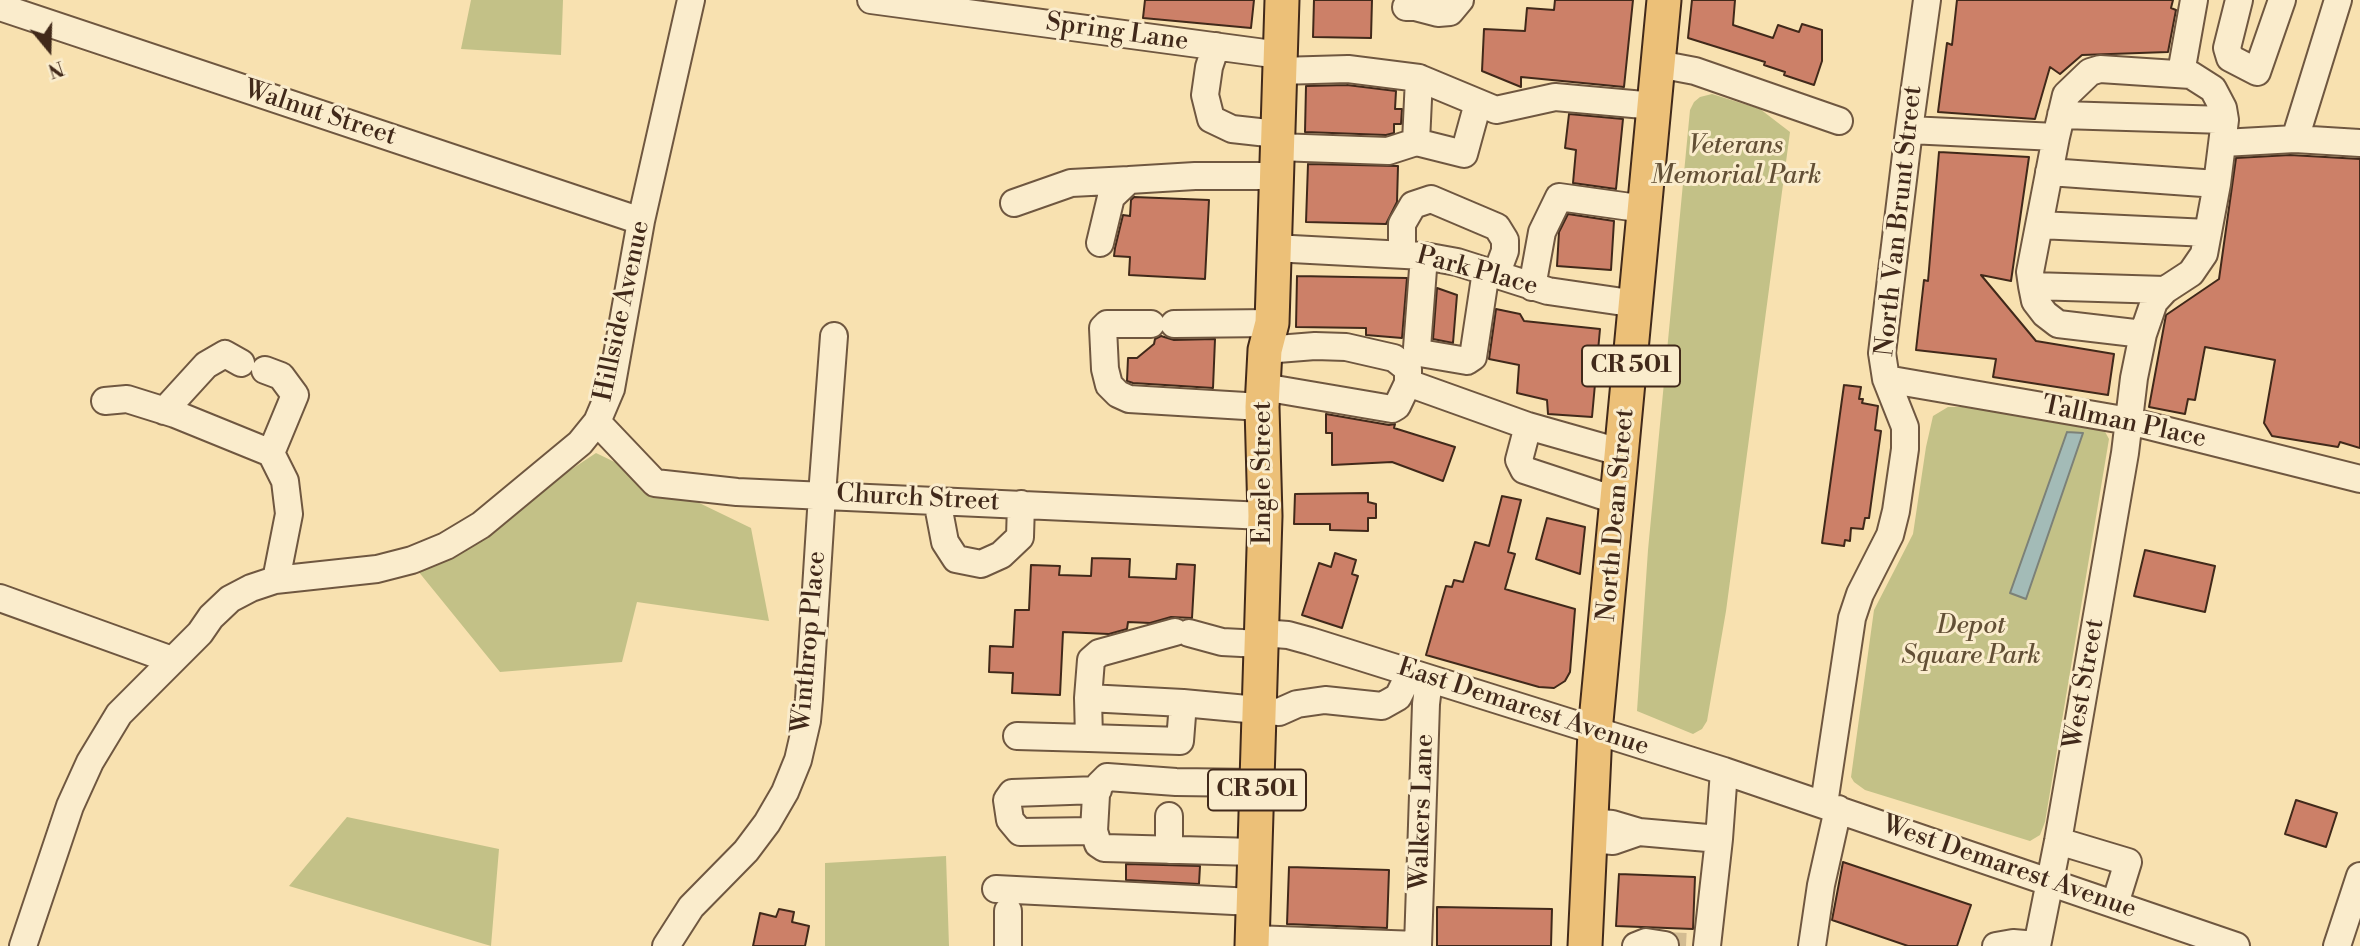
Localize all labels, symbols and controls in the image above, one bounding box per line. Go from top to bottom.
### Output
street label: Spring Lane [1044,8,1190,58]
north arrow [14,14,84,84]
text: N [45,55,67,83]
street label: Walnut Street [240,75,400,153]
street label: North Van Brunt Street [1870,84,1930,358]
park label: Veterans Memorial Park [1651,131,1821,192]
street label: Hillside Avenue [589,218,657,404]
street label: Park Place [1413,241,1541,303]
road number: CR 501 [1582,346,1680,386]
street label: Tallman Place [2039,390,2209,456]
street label: Engle Street [1248,401,1280,545]
street label: North Dean Street [1592,407,1642,623]
street label: Church Street [836,479,1000,519]
street label: Winthrop Place [787,550,833,734]
park label: Depot Square Park [1901,611,2041,672]
street label: West Street [2058,616,2112,752]
street label: East Demarest Avenue [1393,653,1653,763]
street label: Walkers Lane [1405,733,1441,891]
road number: CR 501 [1208,770,1306,810]
street label: West Demarest Avenue [1878,810,2140,926]

